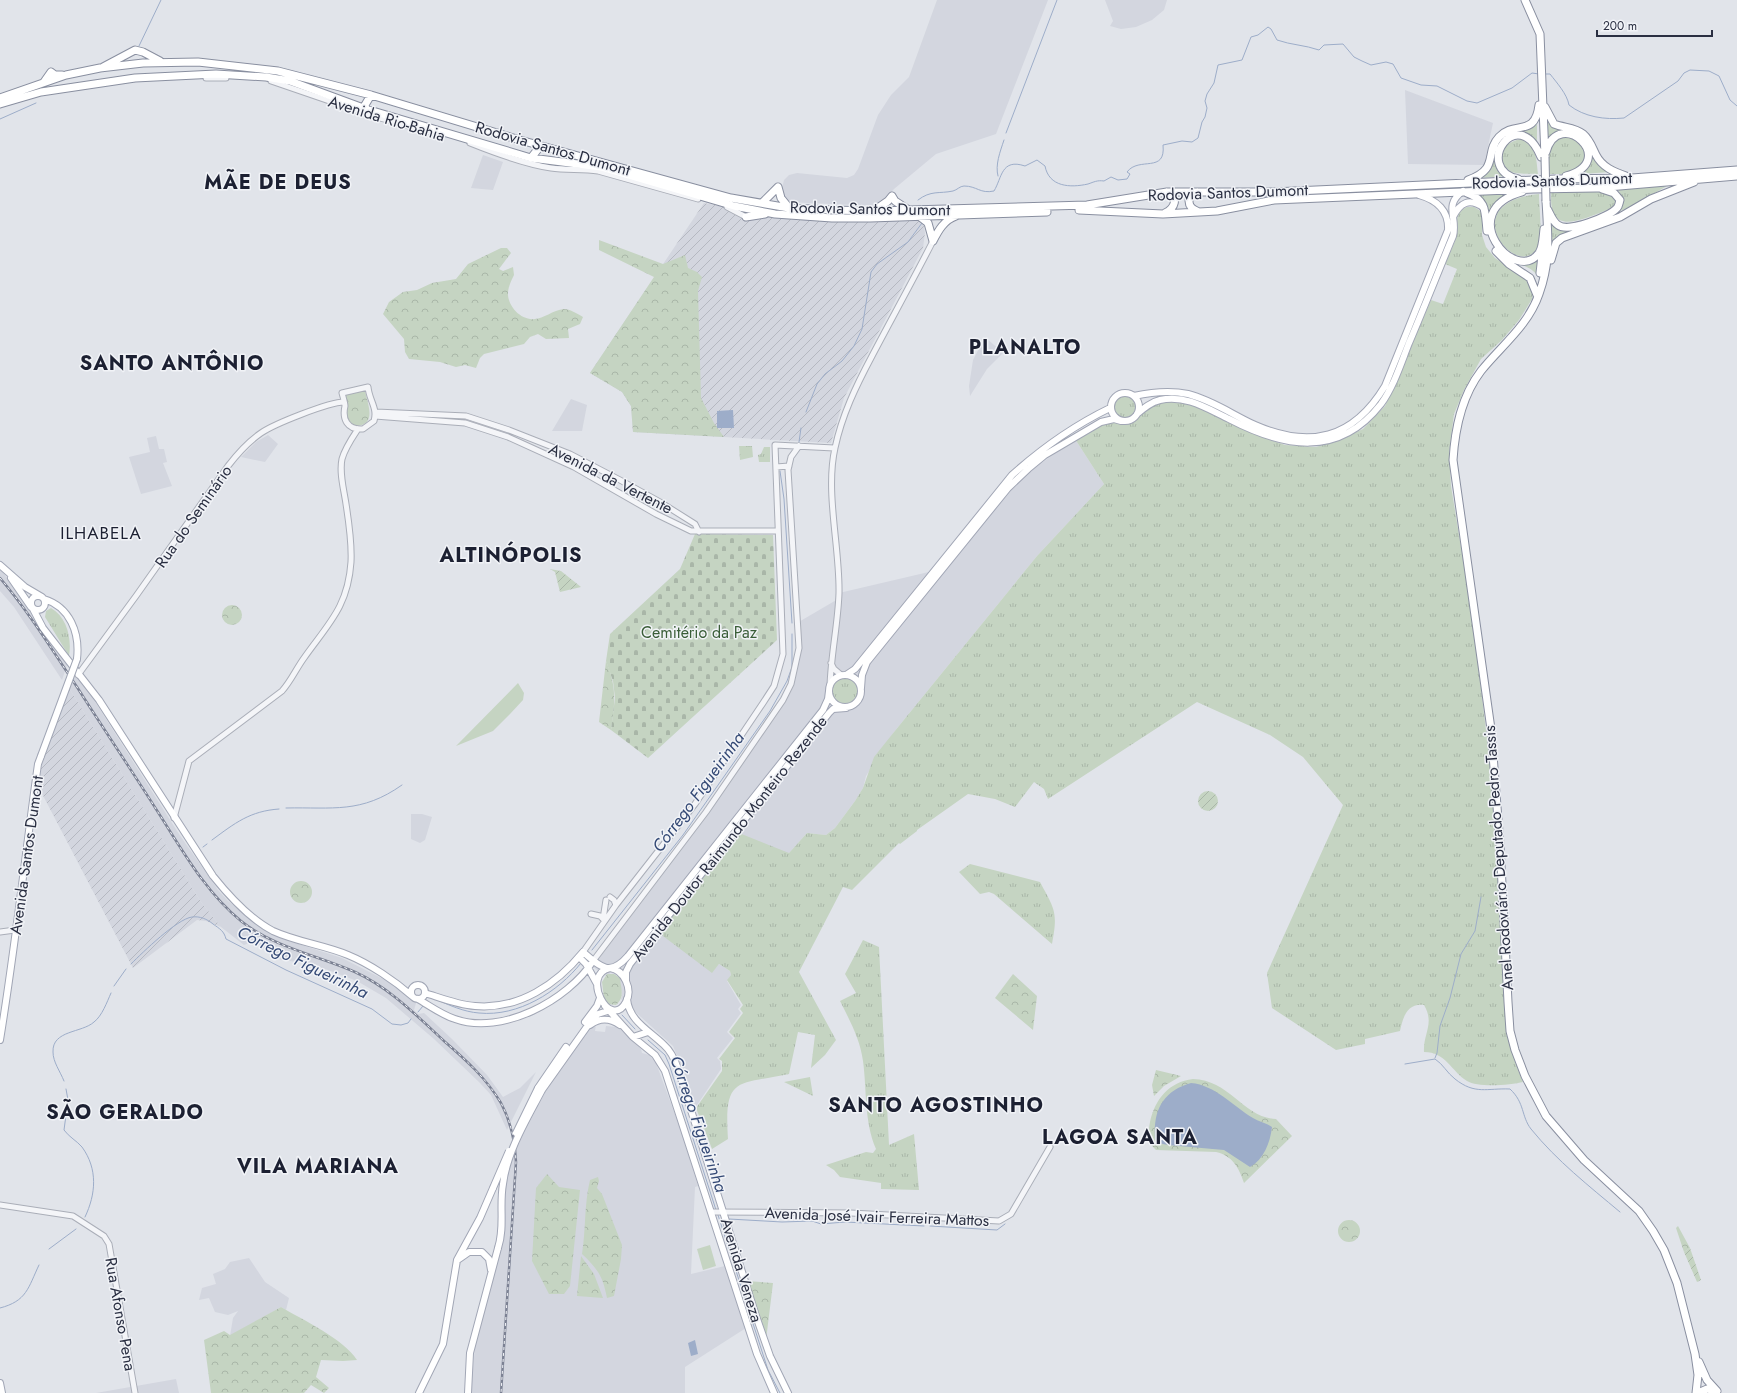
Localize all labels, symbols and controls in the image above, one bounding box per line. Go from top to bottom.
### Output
scale bar [1597,12,1712,38]
text: 200 m [1603,17,1637,35]
street label: Avenida Rio-Bahia [326,90,448,147]
street label: Rodovia Santos Dumont [473,115,633,182]
street label: Rodovia Santos Dumont [1471,166,1633,195]
district label: MÃE DE DEUS [204,168,352,197]
street label: Rodovia Santos Dumont [1147,178,1309,207]
street label: Rodovia Santos Dumont [790,196,951,221]
district label: PLANALTO [969,333,1081,362]
district label: SANTO ANTÔNIO [80,349,264,378]
street label: Avenida da Vertente [545,437,677,520]
street label: Rua do Seminário [149,460,238,572]
district label: ILHABELA [60,521,142,545]
district label: ALTINÓPOLIS [438,541,583,570]
park label: Cemitério da Paz [641,621,758,644]
street label: Avenida Doutor Raimundo Monteiro Rezende [626,711,833,966]
street label: Anel Rodoviário Deputado Pedro Tassis [1478,725,1519,991]
water label: Córrego Figueirinha [646,726,750,857]
street label: Avenida Santos Dumont [4,774,49,936]
water label: Córrego Figueirinha [233,920,373,1004]
water label: Córrego Figueirinha [664,1052,734,1196]
district label: SANTO AGOSTINHO [828,1091,1044,1120]
district label: SÃO GERALDO [46,1098,204,1127]
district label: LAGOA SANTA [1042,1123,1198,1152]
district label: VILA MARIANA [236,1152,399,1181]
street label: Avenida José Ivair Ferreira Mattos [764,1201,990,1232]
street label: Avenida Veneza [715,1215,768,1325]
street label: Rua Afonso Pena [99,1256,142,1373]

